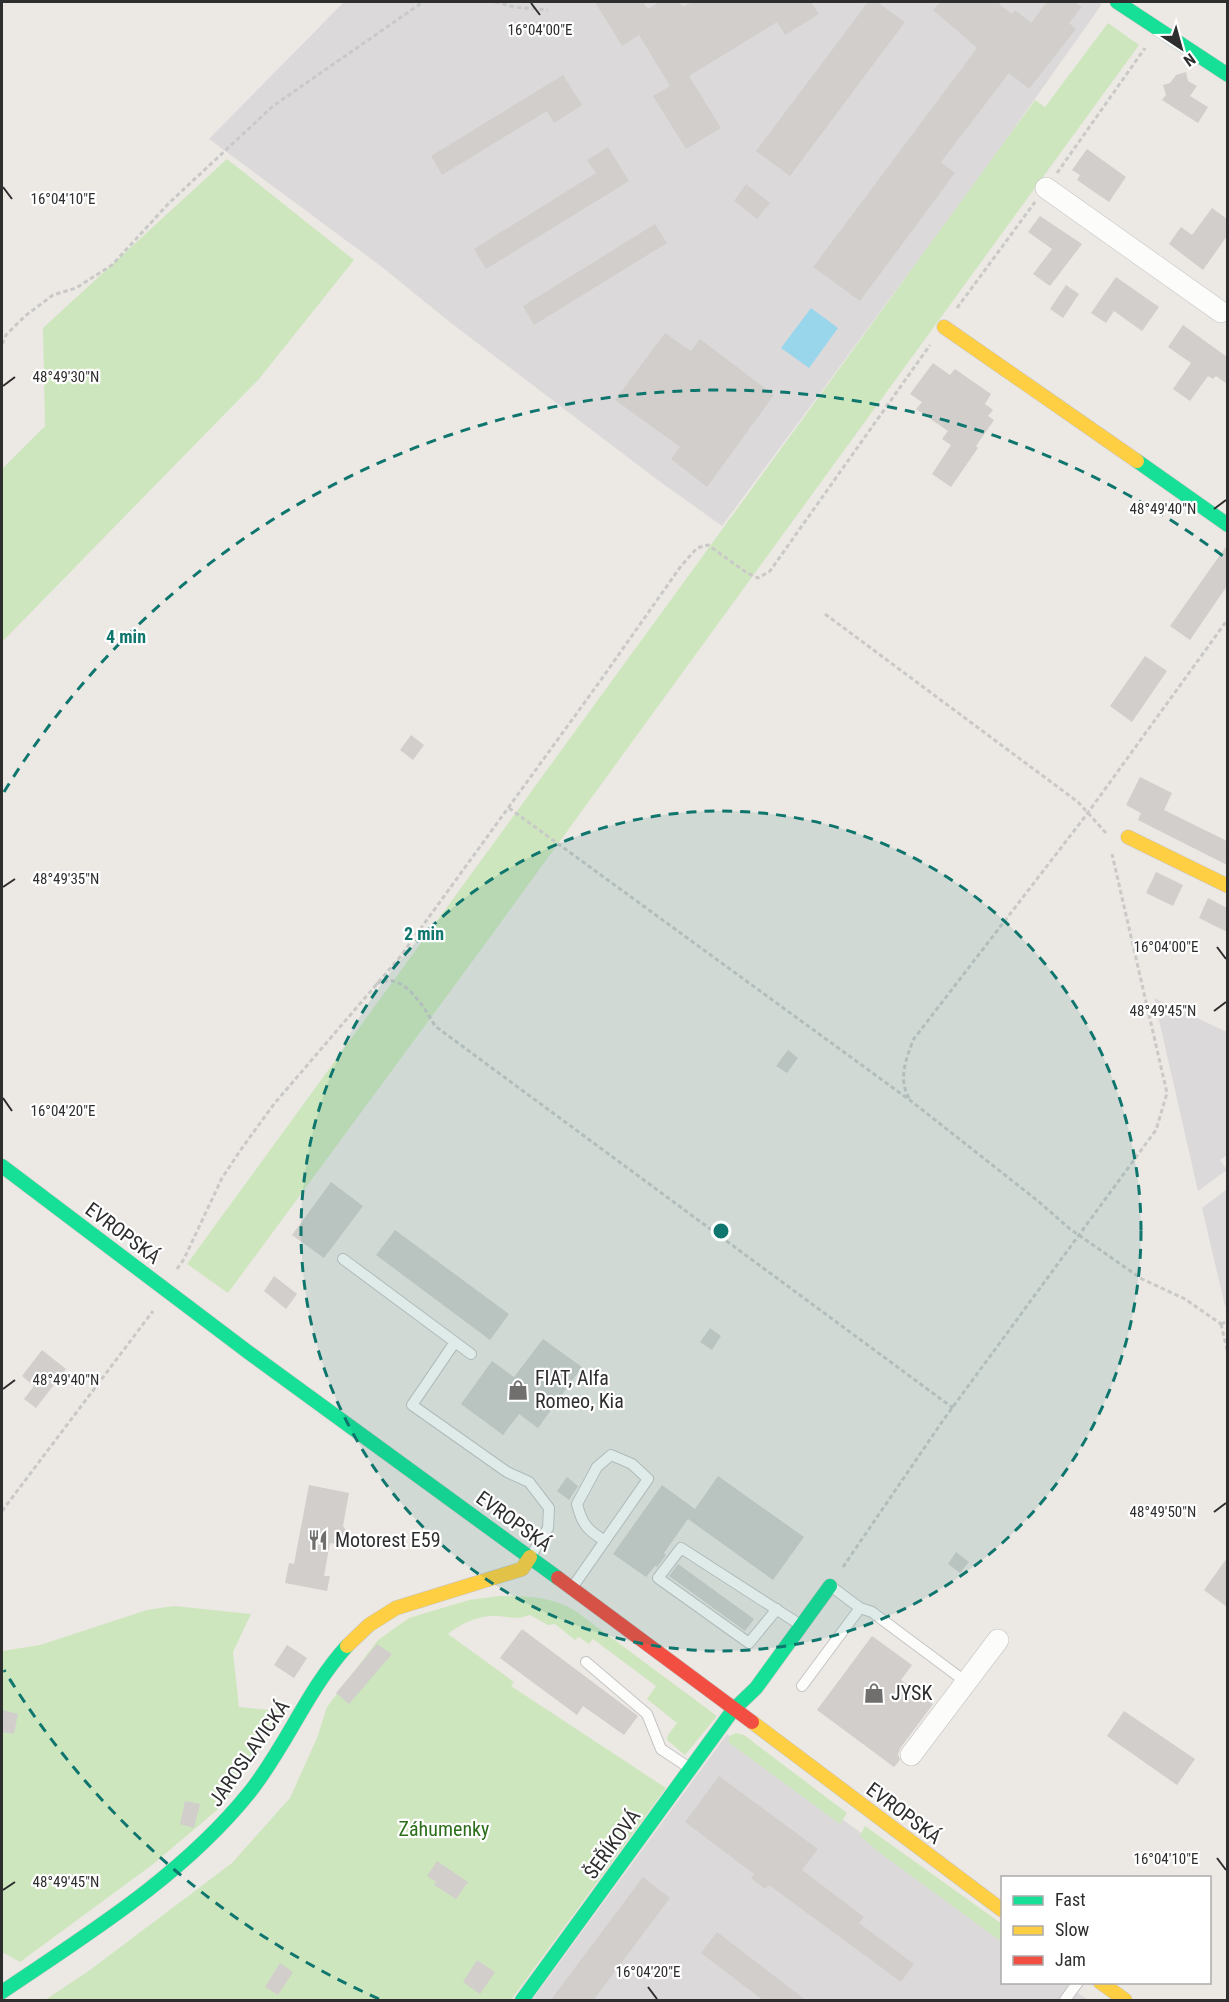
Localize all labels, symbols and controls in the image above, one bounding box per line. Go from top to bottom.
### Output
north arrow [1151,18,1211,78]
text: 16°04'00"E [508,21,572,39]
text: N [1180,49,1199,70]
text: 16°04'10"E [31,190,95,208]
text: 48°49'30"N [33,368,99,386]
text: 48°49'40"N [1130,500,1196,518]
text: 4 min [106,626,146,647]
text: 48°49'35"N [33,870,99,888]
text: 2 min [404,923,444,944]
text: 16°04'00"E [1134,938,1198,956]
text: 48°49'45"N [1130,1002,1196,1020]
text: 16°04'20"E [31,1102,95,1120]
street label: EVROPSKÁ [81,1197,166,1269]
centre of rings [711,1221,731,1241]
place label: FIAT, Alfa Romeo, Kia [535,1366,624,1413]
text: 48°49'40"N [33,1371,99,1389]
shop icon: FIAT, Alfa Romeo, Kia [506,1378,530,1402]
street label: EVROPSKÁ [471,1486,557,1557]
text: 48°49'50"N [1130,1503,1196,1521]
restaurant icon: Motorest E59 [306,1528,330,1552]
place label: Motorest E59 [335,1528,441,1552]
shop icon: JYSK [862,1681,886,1705]
place label: JYSK [891,1681,932,1705]
street label: JAROSLAVICKÁ [204,1695,295,1811]
street label: EVROPSKÁ [862,1777,947,1849]
street label: ŠEŘÍKOVÁ [579,1804,646,1884]
park label: Záhumenky [399,1817,489,1841]
text: 16°04'10"E [1134,1850,1198,1868]
text: 48°49'45"N [33,1873,99,1891]
legend [1001,1876,1211,1984]
text: Fast [1055,1889,1086,1910]
text: Slow [1055,1919,1090,1940]
text: Jam [1055,1949,1086,1970]
text: 16°04'20"E [616,1963,680,1981]

